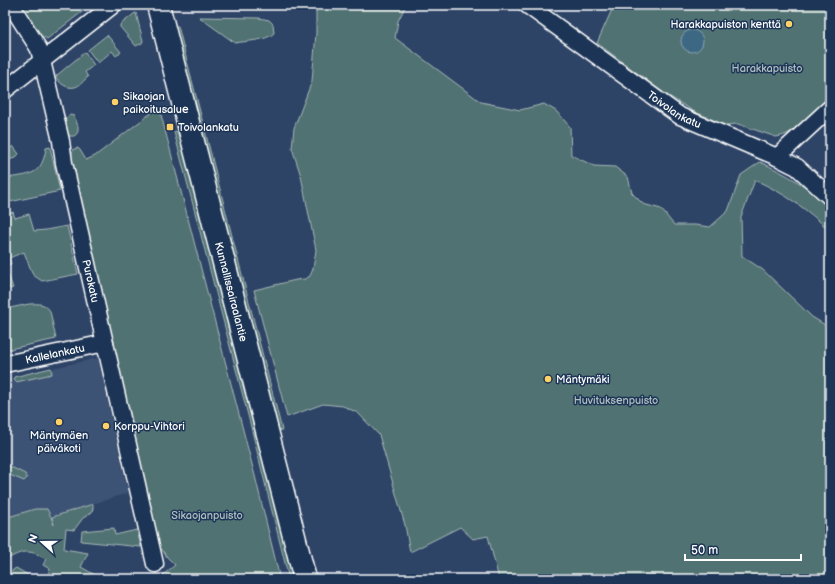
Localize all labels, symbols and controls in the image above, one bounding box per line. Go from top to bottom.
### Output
place label: Harakkapuiston kenttä [670,18,781,31]
marker: Harakkapuiston kenttä [784,19,794,29]
park label: Harakkapuisto [732,62,802,75]
street label: Toivolankatu [645,88,703,131]
place label: Sikaojan paikoitusalue [123,90,189,116]
marker: Sikaojan paikoitusalue [110,97,120,107]
place label: Toivolankatu [178,121,239,134]
marker: Toivolankatu [165,122,175,132]
street label: Kunnallissairaalantie [212,241,251,343]
street label: Purokatu [80,258,102,304]
street label: Kallelankatu [24,341,86,366]
place label: Mäntymäki [556,373,610,386]
marker: Mäntymäki [543,374,553,384]
park label: Huvituksenpuisto [574,394,658,407]
marker: Mäntymäen päiväkoti [54,417,64,427]
place label: Korppu-Vihtori [114,420,185,433]
marker: Korppu-Vihtori [101,421,111,431]
place label: Mäntymäen päiväkoti [30,429,88,455]
park label: Sikaojanpuisto [171,509,243,522]
north arrow [22,522,62,562]
text: N [26,532,41,545]
scale bar [685,536,801,562]
text: 50 m [691,543,718,558]

